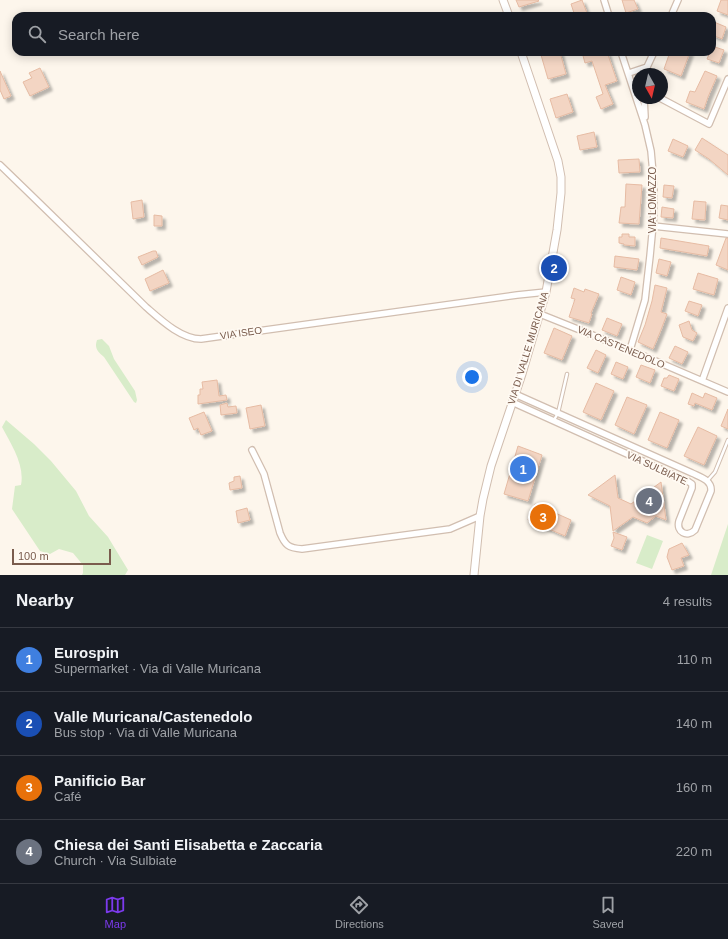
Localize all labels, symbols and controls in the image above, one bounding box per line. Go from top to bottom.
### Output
search box [12,12,716,56]
icon: search [26,23,48,45]
text: Search here [58,26,140,43]
north arrow [632,68,668,104]
street label: VIA LOMAZZO [647,166,658,233]
pin: 2 [541,253,567,283]
street label: VIA DI VALLE MURICANA [506,290,551,406]
street label: VIA CASTENEDOLO [576,324,667,370]
street label: VIA ISEO [219,325,263,341]
your location [462,367,482,387]
street label: VIA SULBIATE [625,449,690,487]
pin: 1 [510,454,536,484]
pin: 4 [636,486,662,516]
pin: 3 [530,502,556,532]
scale bar [12,547,111,566]
text: 100 m [18,550,49,562]
text: Nearby [16,591,74,610]
text: 4 results [663,594,712,609]
text: Eurospin [54,644,119,661]
text: 1 [25,652,33,667]
text: 110 m [677,652,712,667]
text: Supermarket · Via di Valle Muricana [54,661,261,676]
text: Valle Muricana/Castenedolo [54,708,252,725]
text: 2 [25,716,33,731]
text: 140 m [676,716,712,731]
text: Bus stop · Via di Valle Muricana [54,725,237,740]
text: Panificio Bar [54,772,146,789]
text: 3 [25,780,33,795]
text: 160 m [676,780,712,795]
text: Café [54,789,81,804]
text: Chiesa dei Santi Elisabetta e Zaccaria [54,836,322,853]
text: 4 [25,844,33,859]
text: 220 m [676,844,712,859]
text: Church · Via Sulbiate [54,853,177,868]
tab: Map [104,894,126,930]
tab: Directions [335,894,384,930]
tab: Saved [592,894,624,930]

